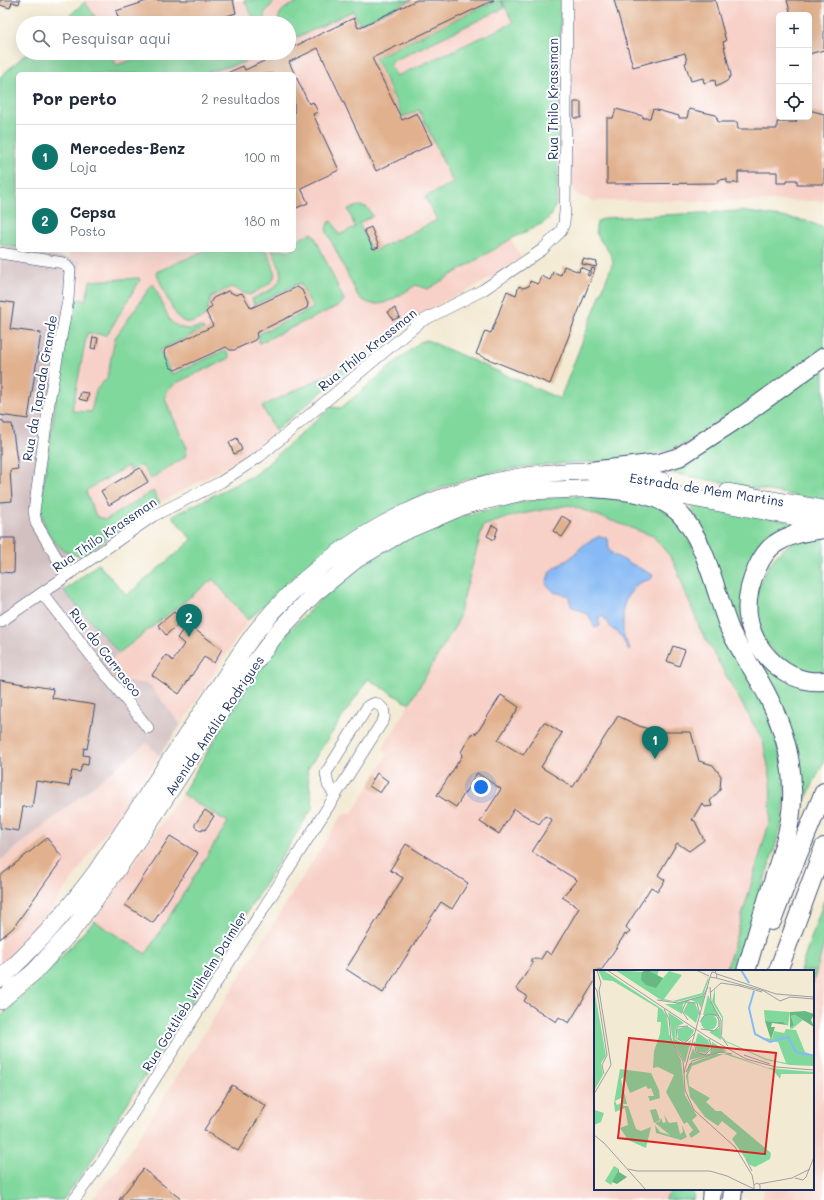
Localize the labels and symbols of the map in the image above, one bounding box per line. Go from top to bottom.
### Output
street label: Rua Thilo Krassman [544,38,561,160]
street label: Rua Thilo Krassman [314,304,420,394]
street label: Rua da Tapada Grande [18,314,60,462]
street label: Estrada de Mem Martins [629,468,785,510]
street label: Rua Thilo Krassman [49,493,159,575]
street label: Rua do Carrasco [66,604,146,700]
pin: 2 [176,604,202,637]
street label: Avenida Amália Rodrigues [161,652,267,798]
pin: 1 [642,726,668,759]
your location [471,777,491,797]
street label: Rua Gottlieb Wilhelm Daimler [138,908,250,1074]
inset map [594,970,814,1190]

